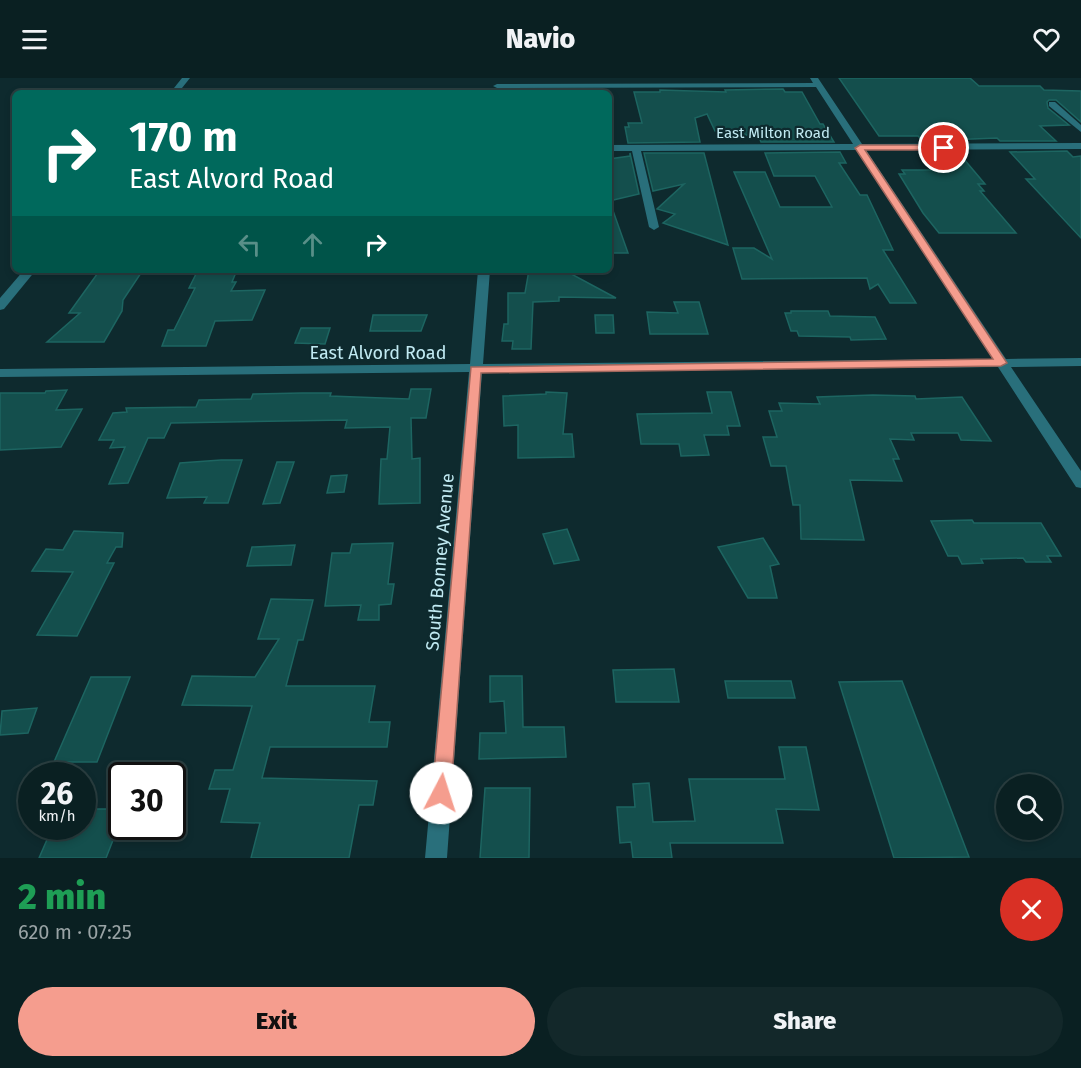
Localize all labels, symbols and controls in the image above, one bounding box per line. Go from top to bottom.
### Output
icon: menu [18,23,51,56]
text: Navio [506,23,575,55]
icon: heart [1030,23,1063,56]
text: 170 m [129,112,238,162]
icon: right [30,114,108,192]
pin [918,122,969,173]
street label: East Milton Road [716,124,830,142]
icon: arrive [927,131,960,164]
text: East Alvord Road [129,163,334,195]
icon: left [233,228,266,261]
icon: ahead [296,228,329,261]
icon: right [359,228,392,261]
street label: East Alvord Road [310,342,446,364]
street label: South Bonney Avenue [421,472,459,652]
position arrow [409,761,473,825]
speed limit sign: 30 [108,762,186,840]
map controls [996,774,1062,840]
button: search [996,774,1062,840]
text: 26 [41,776,73,812]
text: km/h [38,807,76,825]
text: 2 min [18,875,106,919]
button: close [1000,878,1063,941]
text: 620 m · 07:25 [18,920,132,944]
button: Exit [18,987,535,1056]
button: Share [547,987,1063,1056]

